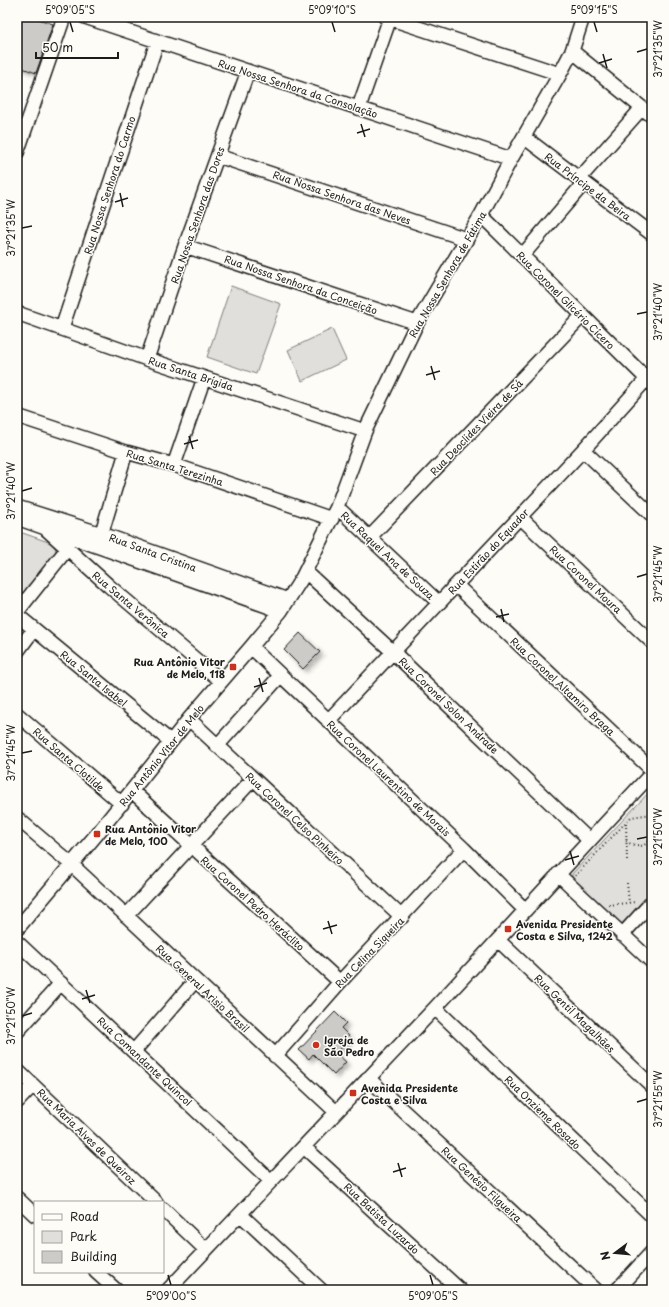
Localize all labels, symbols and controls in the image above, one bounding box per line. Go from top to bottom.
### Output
text: 5°09'05"S [45,2,95,17]
text: 5°09'10"S [308,2,356,17]
text: 5°09'15"S [570,2,618,17]
text: 37°21'35"W [650,20,665,78]
scale bar [36,34,118,60]
text: 50 m [42,38,73,56]
street label: Rua Nossa Senhora da Consolação [216,55,380,121]
street label: Rua Nossa Senhora do Carmo [80,114,139,256]
street label: Rua Nossa Senhora das Dores [166,144,228,286]
street label: Rua Príncipe da Beira [542,149,635,224]
street label: Rua Nossa Senhora das Neves [271,166,413,228]
text: 37°21'35"W [3,199,18,257]
street label: Rua Nossa Senhora de Fátima [405,207,490,340]
street label: Rua Coronel Glicério Cícero [514,248,619,353]
street label: Rua Nossa Senhora da Conceição [222,251,380,317]
text: 37°21'40"W [650,282,665,341]
street label: Rua Santa Brígida [147,352,236,394]
street label: Rua Deoclides Vieira de Sá [426,375,526,478]
street label: Rua Santa Terezinha [125,445,226,489]
text: 37°21'40"W [3,461,18,520]
street label: Rua Estirão do Equador [444,504,532,597]
street label: Rua Raquel Ana de Souza [338,508,439,603]
street label: Rua Santa Cristina [107,529,200,575]
street label: Rua Coronel Moura [547,542,626,617]
text: 37°21'45"W [650,545,665,603]
street label: Rua Santa Verônica [89,567,173,641]
street label: Rua Coronel Altamiro Braga [508,634,619,739]
street label: Rua Santa Isabel [57,646,131,710]
street label: Rua Coronel Solon Andrade [396,653,503,757]
place label: Rua Antônio Vitor de Melo, 118 [134,654,226,681]
marker: Rua Antônio Vitor de Melo, 118 [228,662,238,672]
street label: Rua Antônio Vitor de Melo [115,700,207,809]
street label: Rua Coronel Laurentino de Morais [324,717,454,840]
text: 37°21'45"W [3,724,18,782]
street label: Rua Santa Clotilde [30,724,108,795]
street label: Rua Coronel Celso Pinheiro [243,768,348,868]
text: 37°21'50"W [650,807,665,866]
place label: Rua Antônio Vitor de Melo, 100 [105,821,197,848]
marker: Rua Antônio Vitor de Melo, 100 [92,829,102,839]
street label: Rua Coronel Pedro Heráclito [198,852,309,954]
street label: Rua Celina Siqueira [331,913,407,991]
place label: Avenida Presidente Costa e Silva, 1242 [515,916,614,943]
marker: Avenida Presidente Costa e Silva, 1242 [503,924,513,934]
street label: Rua General Arisio Brasil [153,941,253,1035]
street label: Rua Gentil Magalhães [531,970,619,1056]
text: 37°21'50"W [3,986,18,1045]
street label: Rua Comandante Quincol [94,1013,196,1109]
place label: Igreja de São Pedro [324,1032,374,1059]
marker: Igreja de São Pedro [311,1040,321,1050]
text: 37°21'55"W [650,1070,665,1128]
street label: Rua Onzieme Rosado [502,1072,585,1153]
place label: Avenida Presidente Costa e Silva [360,1080,459,1107]
street label: Rua Maria Alves de Queiroz [34,1085,140,1187]
marker: Avenida Presidente Costa e Silva [348,1088,358,1098]
street label: Rua Genésio Filgueira [439,1143,526,1226]
street label: Rua Batista Luzardo [341,1179,423,1257]
legend [34,1201,164,1273]
text: Road [70,1207,99,1225]
text: Park [70,1227,97,1245]
north arrow [595,1233,635,1273]
text: Building [70,1247,117,1265]
text: N [595,1249,614,1262]
text: 5°09'00"S [146,1288,196,1303]
text: 5°09'05"S [408,1288,458,1303]

